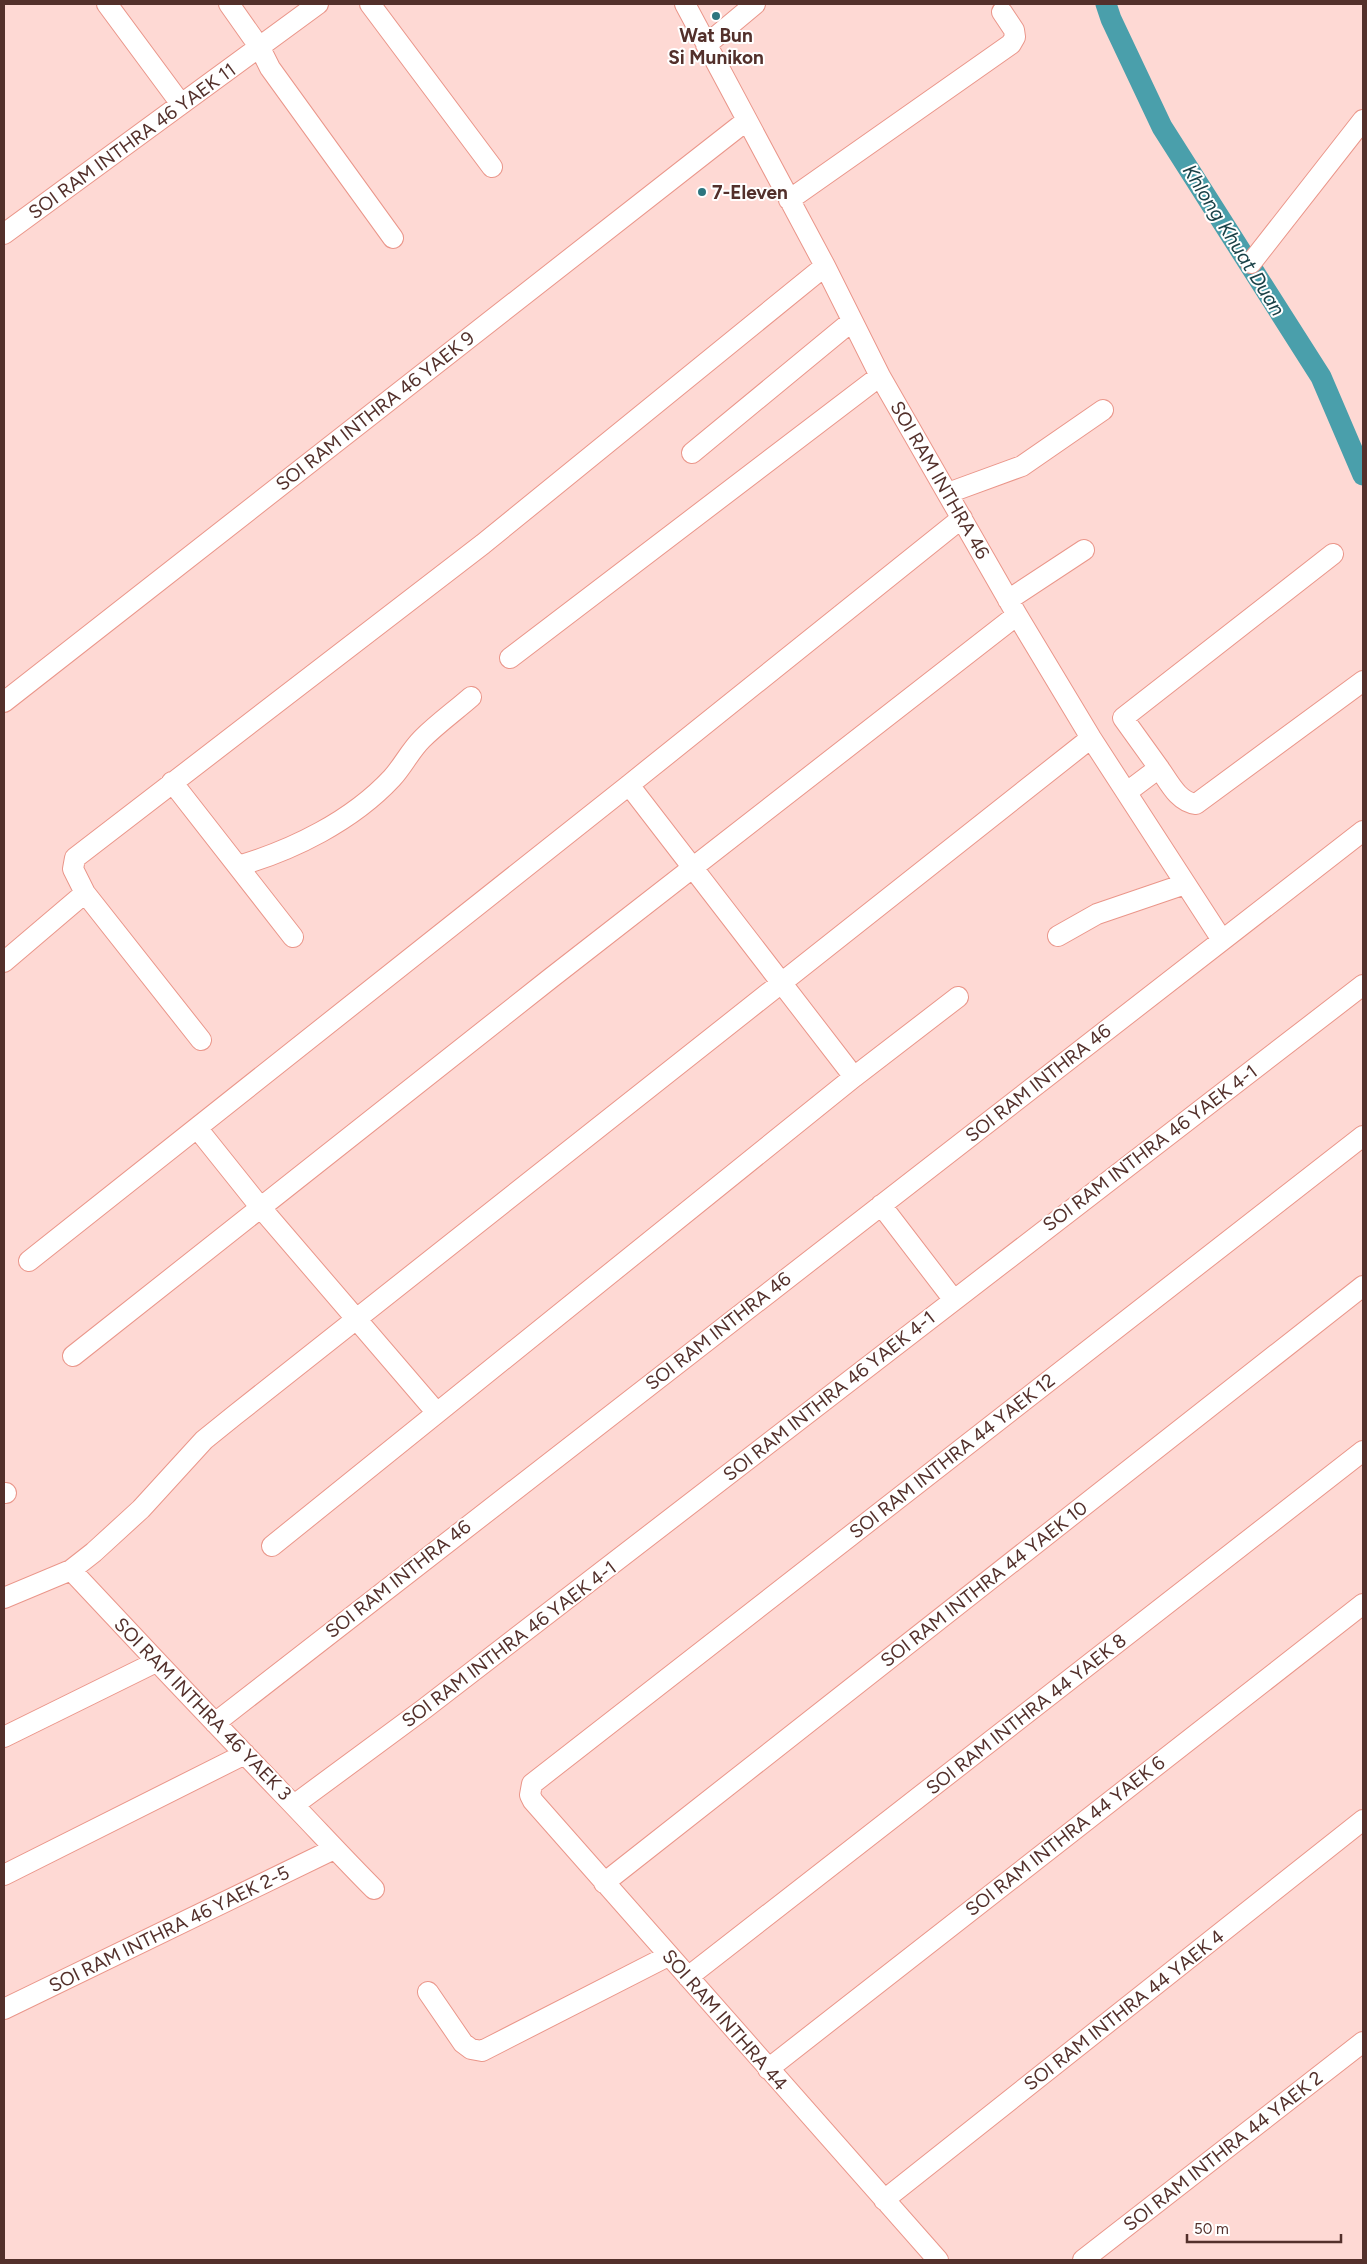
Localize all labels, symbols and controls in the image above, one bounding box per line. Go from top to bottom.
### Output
marker: Wat Bun Si Munikon [710,10,722,22]
place label: Wat Bun Si Munikon [668,24,764,69]
street label: SOI RAM INTHRA 46 YAEK 11 [24,58,240,224]
water label: Khlong Khuat Duan [1178,160,1290,320]
place label: 7-Eleven [712,181,788,204]
marker: 7-Eleven [696,186,708,198]
street label: SOI RAM INTHRA 46 YAEK 9 [271,326,479,496]
street label: SOI RAM INTHRA 46 [885,397,995,563]
street label: SOI RAM INTHRA 46 [961,1019,1116,1147]
street label: SOI RAM INTHRA 46 YAEK 4-1 [1038,1060,1262,1236]
street label: SOI RAM INTHRA 46 [641,1267,796,1395]
street label: SOI RAM INTHRA 46 YAEK 4-1 [718,1306,940,1486]
street label: SOI RAM INTHRA 44 YAEK 12 [845,1369,1059,1543]
street label: SOI RAM INTHRA 44 YAEK 10 [876,1496,1092,1672]
street label: SOI RAM INTHRA 46 [321,1515,476,1643]
street label: SOI RAM INTHRA 46 YAEK 4-1 [397,1556,621,1732]
street label: SOI RAM INTHRA 46 YAEK 3 [110,1613,296,1805]
street label: SOI RAM INTHRA 44 YAEK 8 [921,1629,1131,1799]
street label: SOI RAM INTHRA 44 YAEK 6 [961,1751,1170,1921]
street label: SOI RAM INTHRA 46 YAEK 2-5 [45,1861,293,1997]
street label: SOI RAM INTHRA 44 YAEK 4 [1019,1925,1229,2095]
street label: SOI RAM INTHRA 44 [657,1945,793,2095]
street label: SOI RAM INTHRA 44 YAEK 2 [1119,2066,1327,2236]
scale bar [1187,2212,1341,2244]
text: 50 m [1194,2220,1229,2238]

